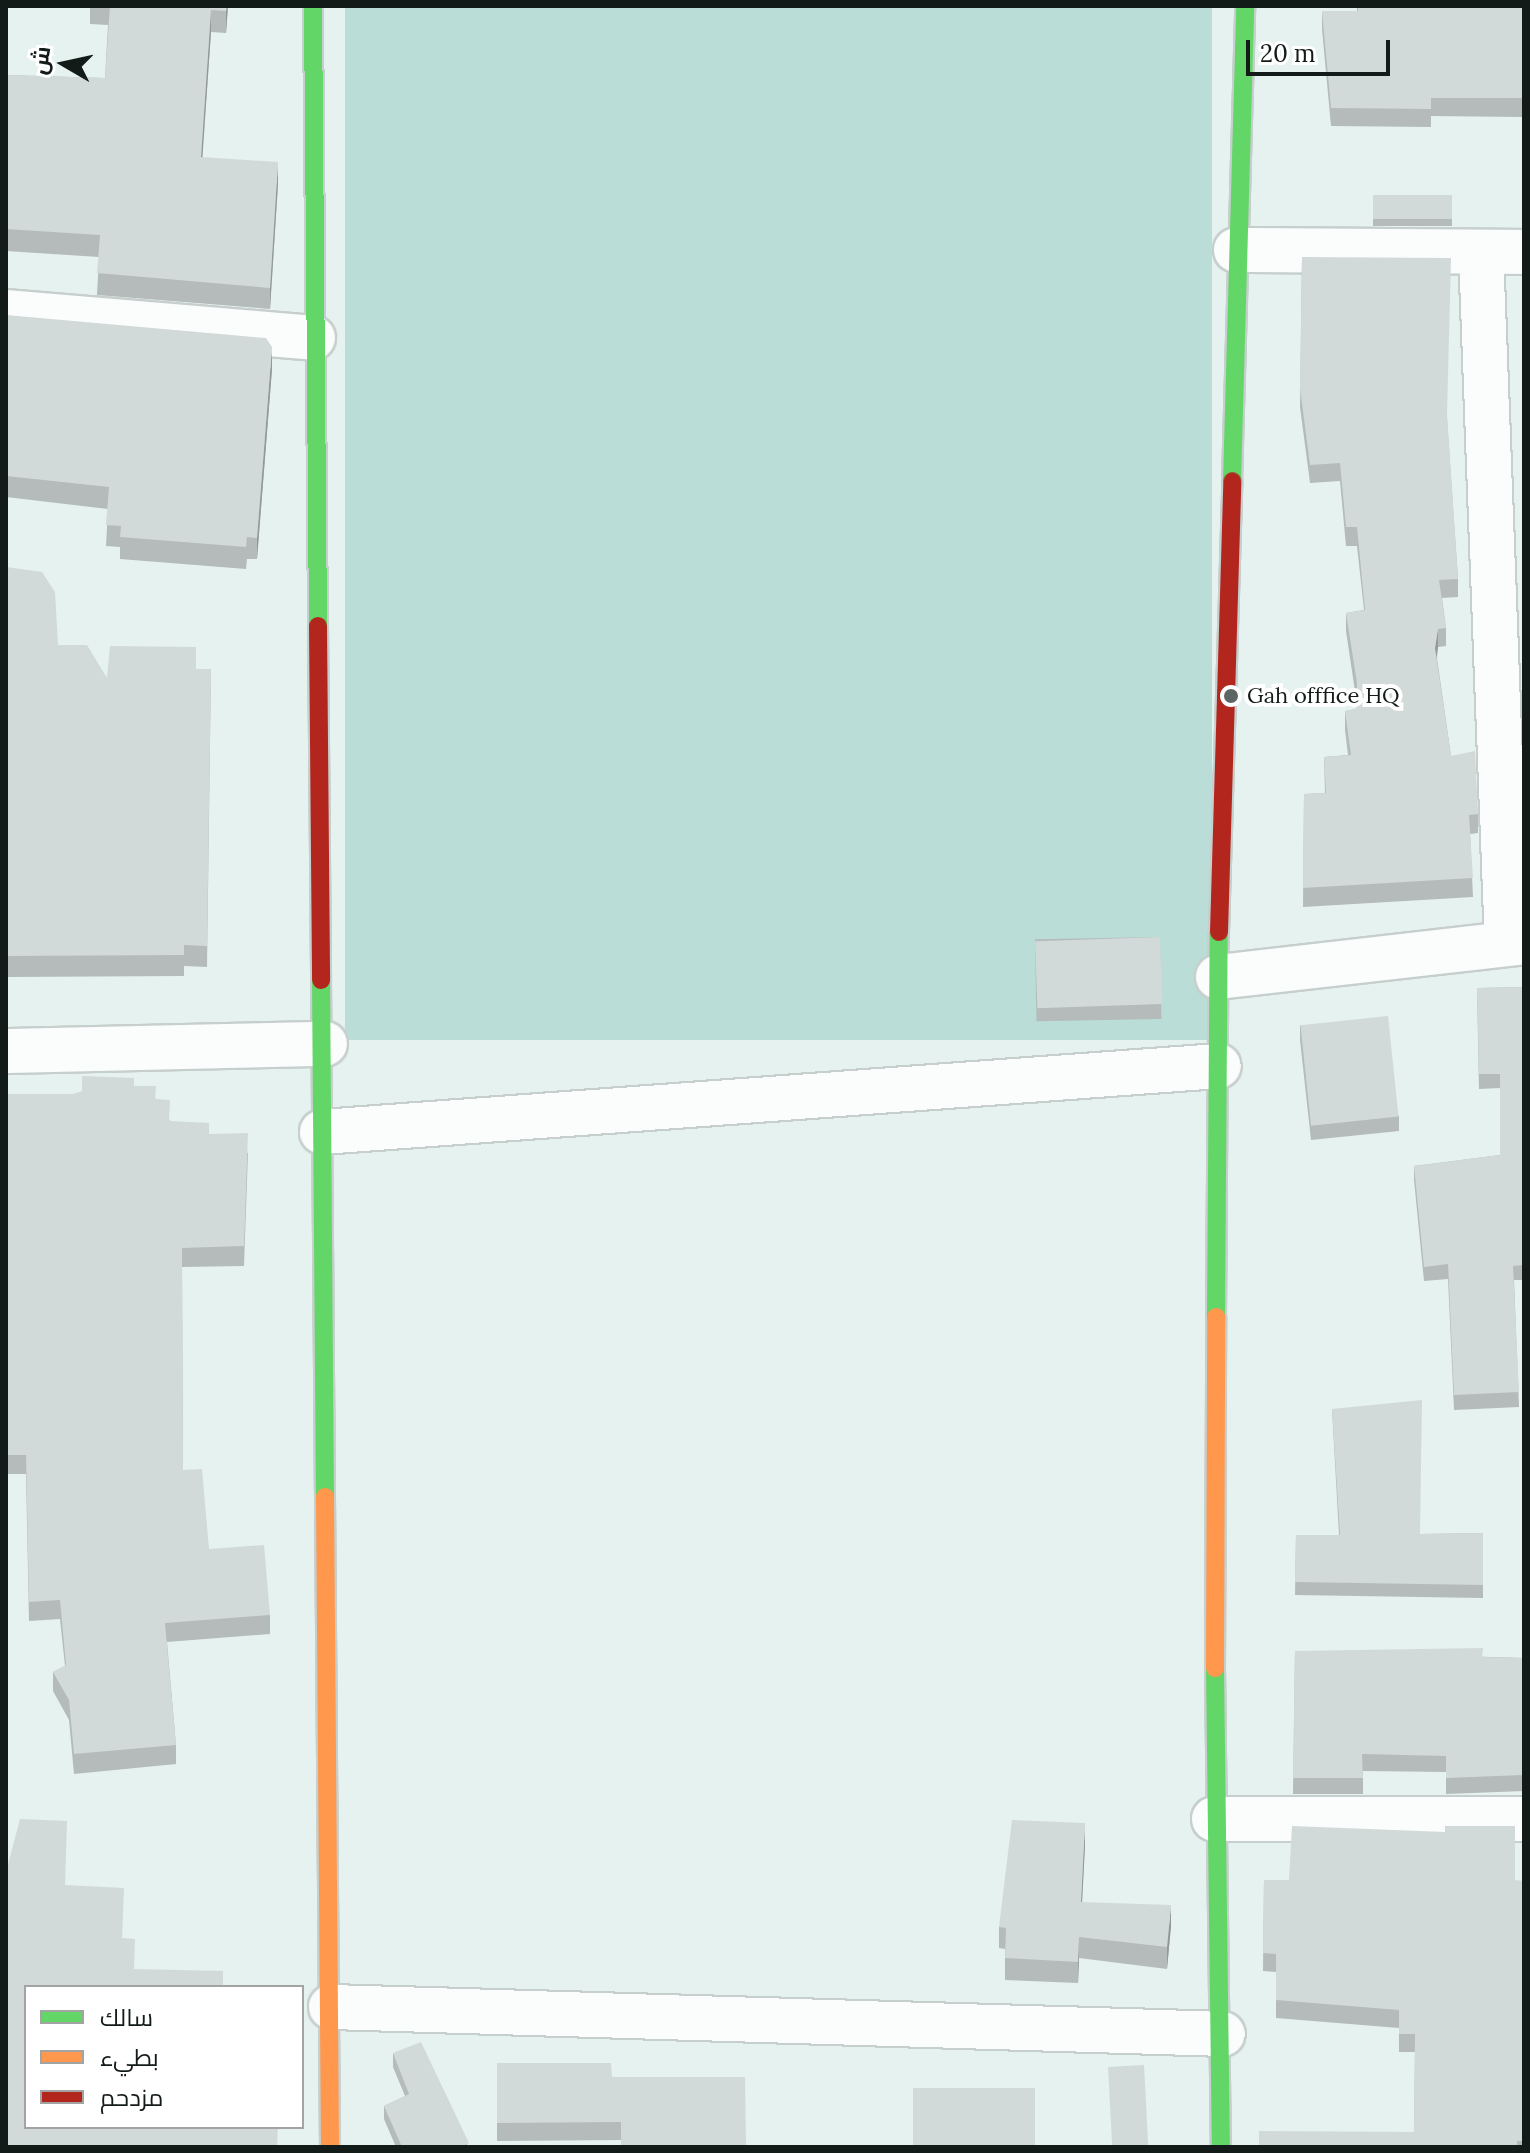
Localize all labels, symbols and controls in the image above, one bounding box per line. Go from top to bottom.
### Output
north arrow [24,24,104,104]
scale bar [1250,24,1394,74]
text: 20 m [1260,38,1316,69]
text: ش [24,44,56,76]
place label: Gah offfice HQ [1247,683,1400,709]
marker: Gah offfice HQ [1222,687,1240,705]
legend [24,1985,304,2129]
text: سالك [100,2002,153,2033]
text: بطيء [100,2042,159,2073]
text: مزدحم [100,2082,163,2113]

